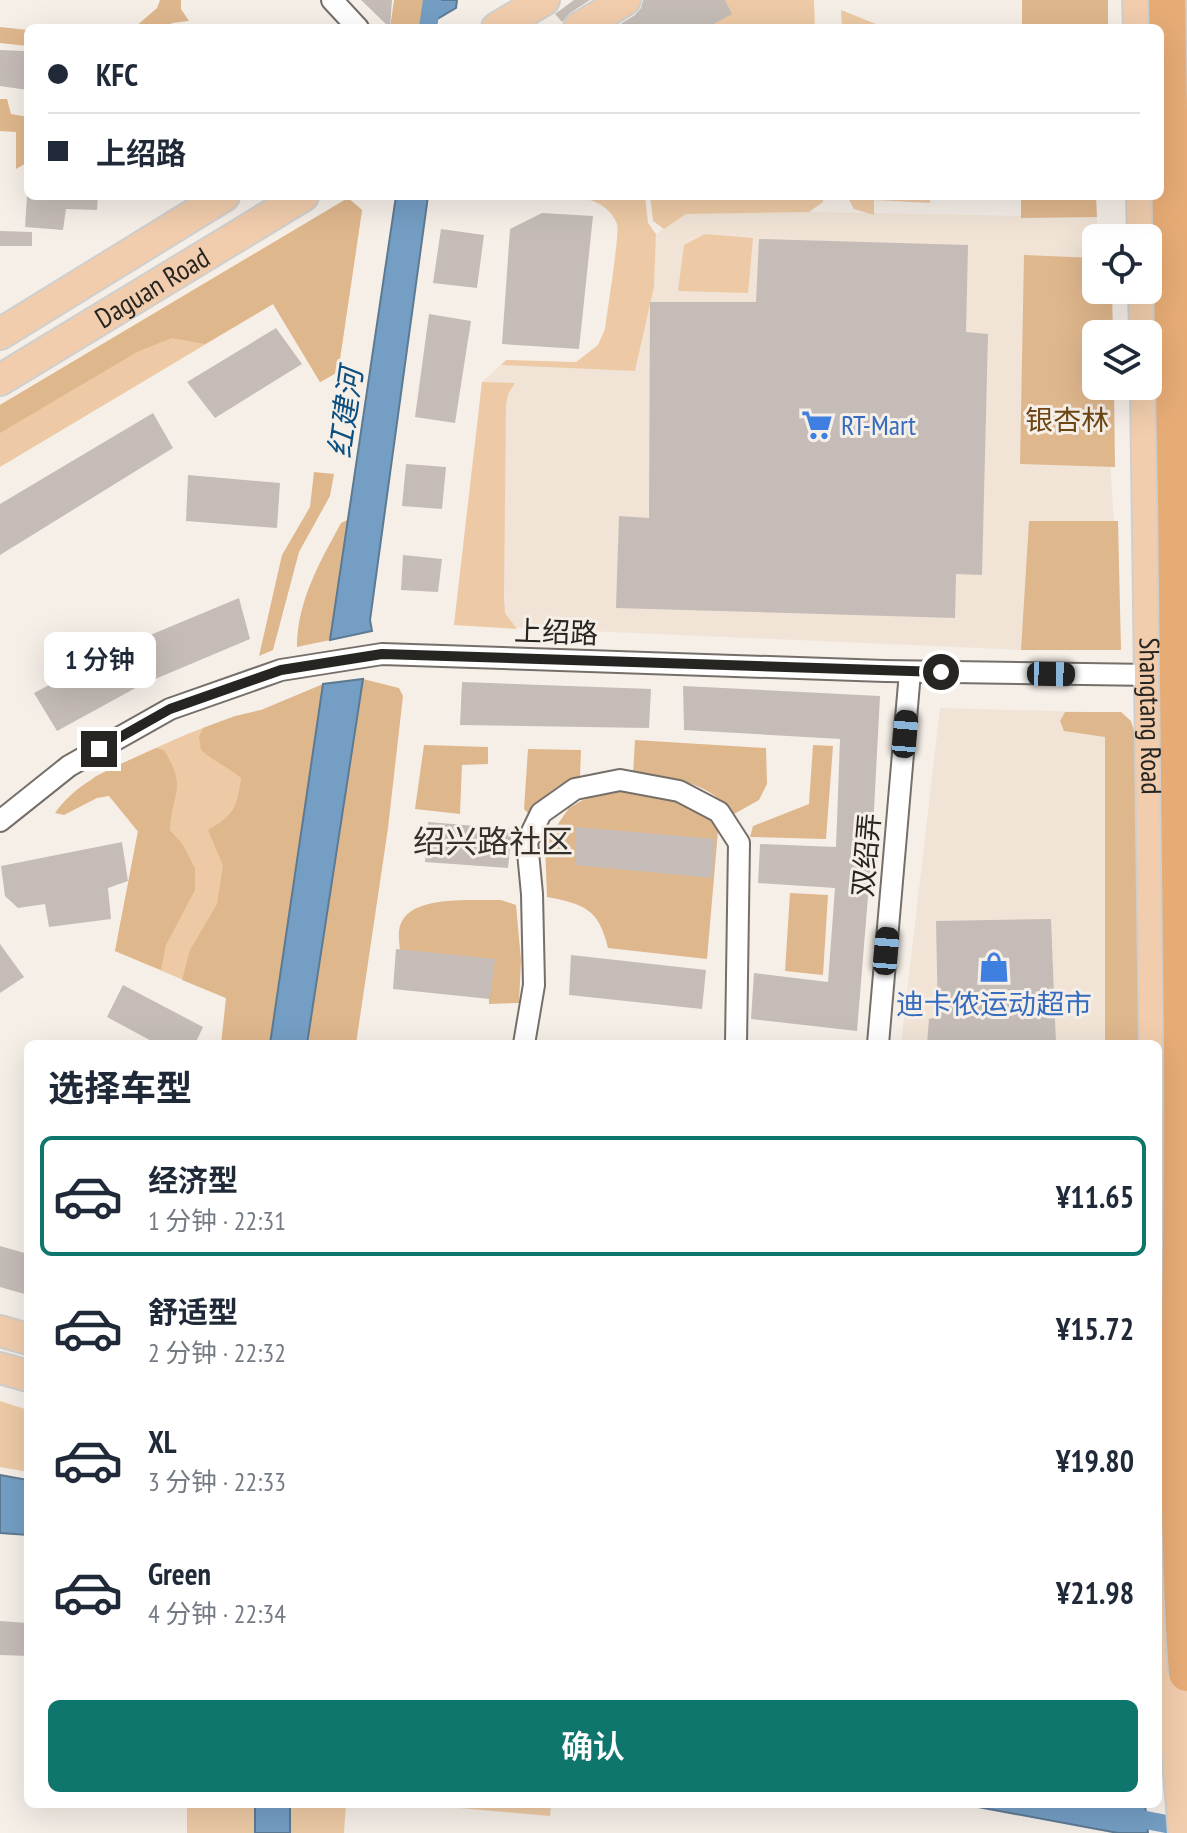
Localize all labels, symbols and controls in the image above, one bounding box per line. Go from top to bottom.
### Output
text: KFC [96,55,138,94]
text: 上绍路 [96,133,186,172]
map controls [1082,224,1162,400]
button: locate [1082,224,1162,304]
street label: Daguan Road [88,238,216,336]
button: layers [1082,320,1162,400]
water label: 红建河 [319,361,371,460]
park label: 银杏林 [1025,401,1109,438]
place label: RT-Mart [841,406,916,443]
supermarket icon: RT-Mart [800,408,834,442]
street label: 上绍路 [513,612,599,651]
callout: 1 分钟 [43,633,155,689]
street label: Shangtang Road [1131,637,1171,795]
text: 1 分钟 [65,643,135,676]
route start [923,654,959,690]
car [1027,662,1075,686]
car [891,709,919,759]
route end [81,731,117,767]
street label: 双绍弄 [843,811,888,898]
district label: 绍兴路社区 [413,820,573,862]
car [872,926,900,976]
shop icon: 迪卡侬运动超市 [977,950,1011,984]
place label: 迪卡侬运动超市 [896,985,1092,1022]
text: 选择车型 [48,1064,192,1111]
icon: car [52,1160,124,1232]
text: 经济型 [148,1160,238,1199]
text: ¥11.65 [1056,1177,1134,1216]
text: 1 分钟 · 22:31 [148,1204,286,1237]
icon: car [52,1292,124,1364]
text: 舒适型 [148,1292,238,1331]
text: ¥15.72 [1056,1309,1134,1348]
text: 2 分钟 · 22:32 [148,1336,286,1369]
text: XL [148,1422,177,1461]
icon: car [52,1424,124,1496]
text: ¥19.80 [1056,1441,1134,1480]
text: 3 分钟 · 22:33 [148,1465,286,1498]
text: Green [148,1554,211,1593]
icon: car [52,1556,124,1628]
text: ¥21.98 [1056,1573,1134,1612]
text: 4 分钟 · 22:34 [148,1597,286,1630]
button: 确认 [48,1700,1138,1792]

